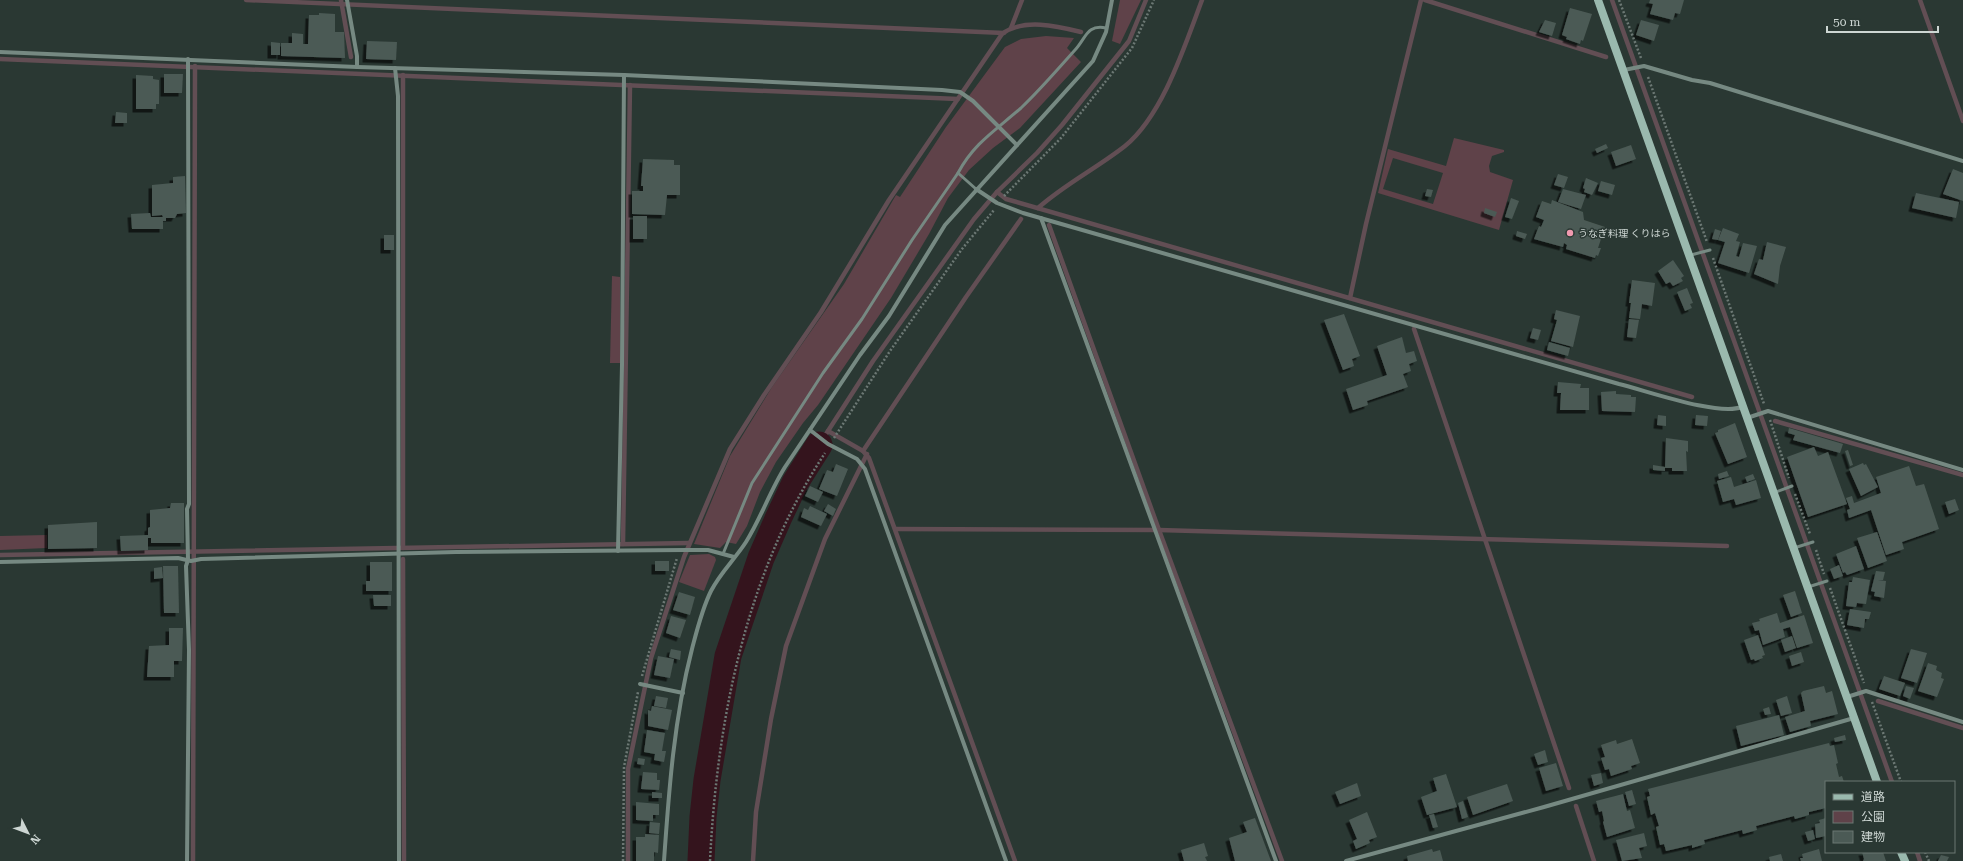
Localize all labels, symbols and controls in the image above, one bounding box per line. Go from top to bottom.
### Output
scale bar [1827,8,1938,34]
text: 50 m [1833,15,1860,29]
marker: うなぎ料理 くりはら [1565,228,1575,238]
place label: うなぎ料理 くりはら [1578,228,1671,239]
legend [1825,781,1955,853]
text: 道路 [1861,790,1885,804]
text: 公園 [1861,810,1885,824]
north arrow [8,813,48,853]
text: 建物 [1861,830,1885,844]
text: N [27,832,43,847]

